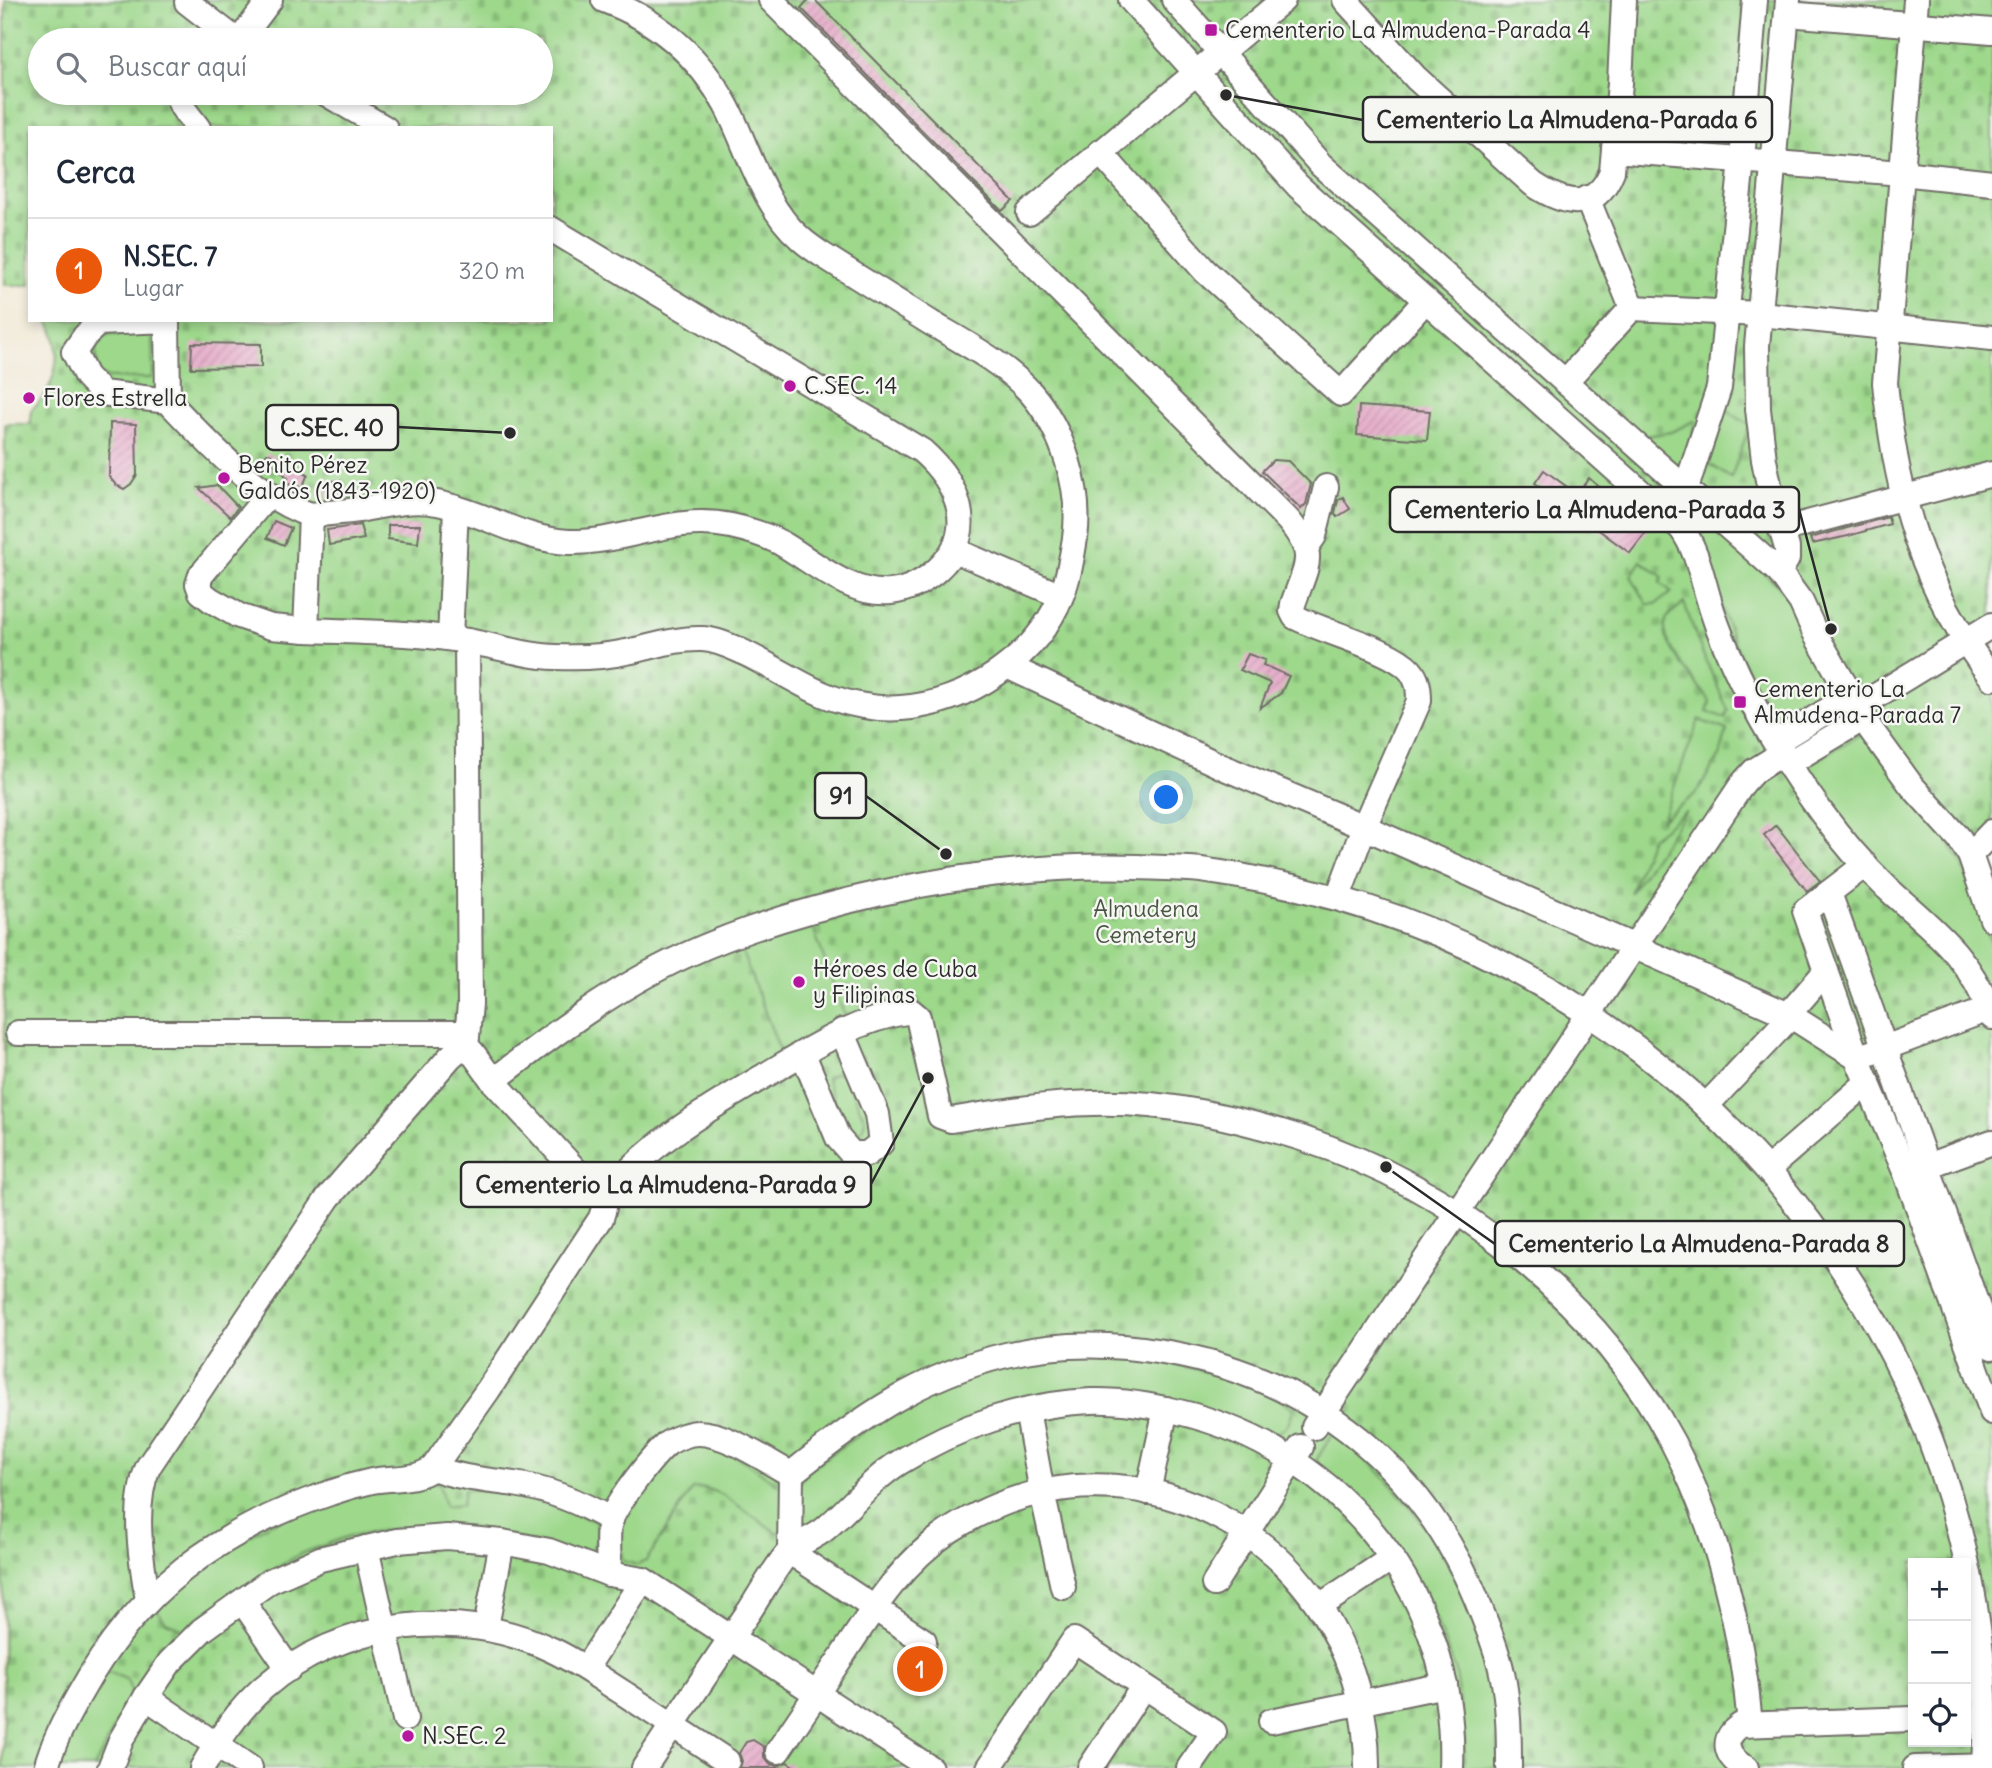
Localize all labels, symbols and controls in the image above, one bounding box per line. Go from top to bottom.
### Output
place label: Cementerio La Almudena-Parada 4 [1225,15,1590,44]
marker: Cementerio La Almudena-Parada 4 [1203,22,1219,38]
search box [28,28,553,105]
icon: search [52,48,90,86]
text: Buscar aquí [108,50,247,83]
callout: Cementerio La Almudena-Parada 6 [1363,97,1772,142]
text: Cementerio La Almudena-Parada 6 [1376,104,1758,134]
text: Cerca [56,153,135,191]
text: N.SEC. 7 [123,240,217,273]
text: 1 [74,256,84,285]
text: 320 m [459,256,525,285]
text: Lugar [123,273,184,302]
place label: C.SEC. 14 [804,371,898,400]
marker: C.SEC. 14 [782,378,798,394]
place label: Flores Estrella [43,383,187,412]
marker: Flores Estrella [21,390,37,406]
callout: C.SEC. 40 [266,405,398,450]
text: C.SEC. 40 [280,412,384,442]
place label: Benito Pérez Galdós (1843-1920) [238,450,436,505]
marker: Benito Pérez Galdós (1843-1920) [216,470,232,486]
callout: Cementerio La Almudena-Parada 3 [1390,487,1799,532]
text: Cementerio La Almudena-Parada 3 [1404,494,1786,524]
place label: Cementerio La Almudena-Parada 7 [1754,674,1961,729]
marker: Cementerio La Almudena-Parada 7 [1732,694,1748,710]
callout: 91 [815,773,866,818]
text: 91 [829,780,853,810]
your location [1149,780,1183,814]
park label: Almudena Cemetery [1093,894,1199,949]
place label: Héroes de Cuba y Filipinas [813,954,978,1009]
marker: Héroes de Cuba y Filipinas [791,974,807,990]
callout: Cementerio La Almudena-Parada 9 [461,1162,871,1207]
text: Cementerio La Almudena-Parada 9 [475,1169,857,1199]
callout: Cementerio La Almudena-Parada 8 [1495,1221,1904,1266]
text: Cementerio La Almudena-Parada 8 [1508,1228,1890,1258]
map controls [1908,1558,1971,1747]
button: + [1908,1558,1971,1621]
button: − [1908,1621,1971,1684]
pin: 1 [897,1643,943,1695]
button: locate [1908,1684,1971,1747]
place label: N.SEC. 2 [422,1721,507,1750]
marker: N.SEC. 2 [400,1728,416,1744]

